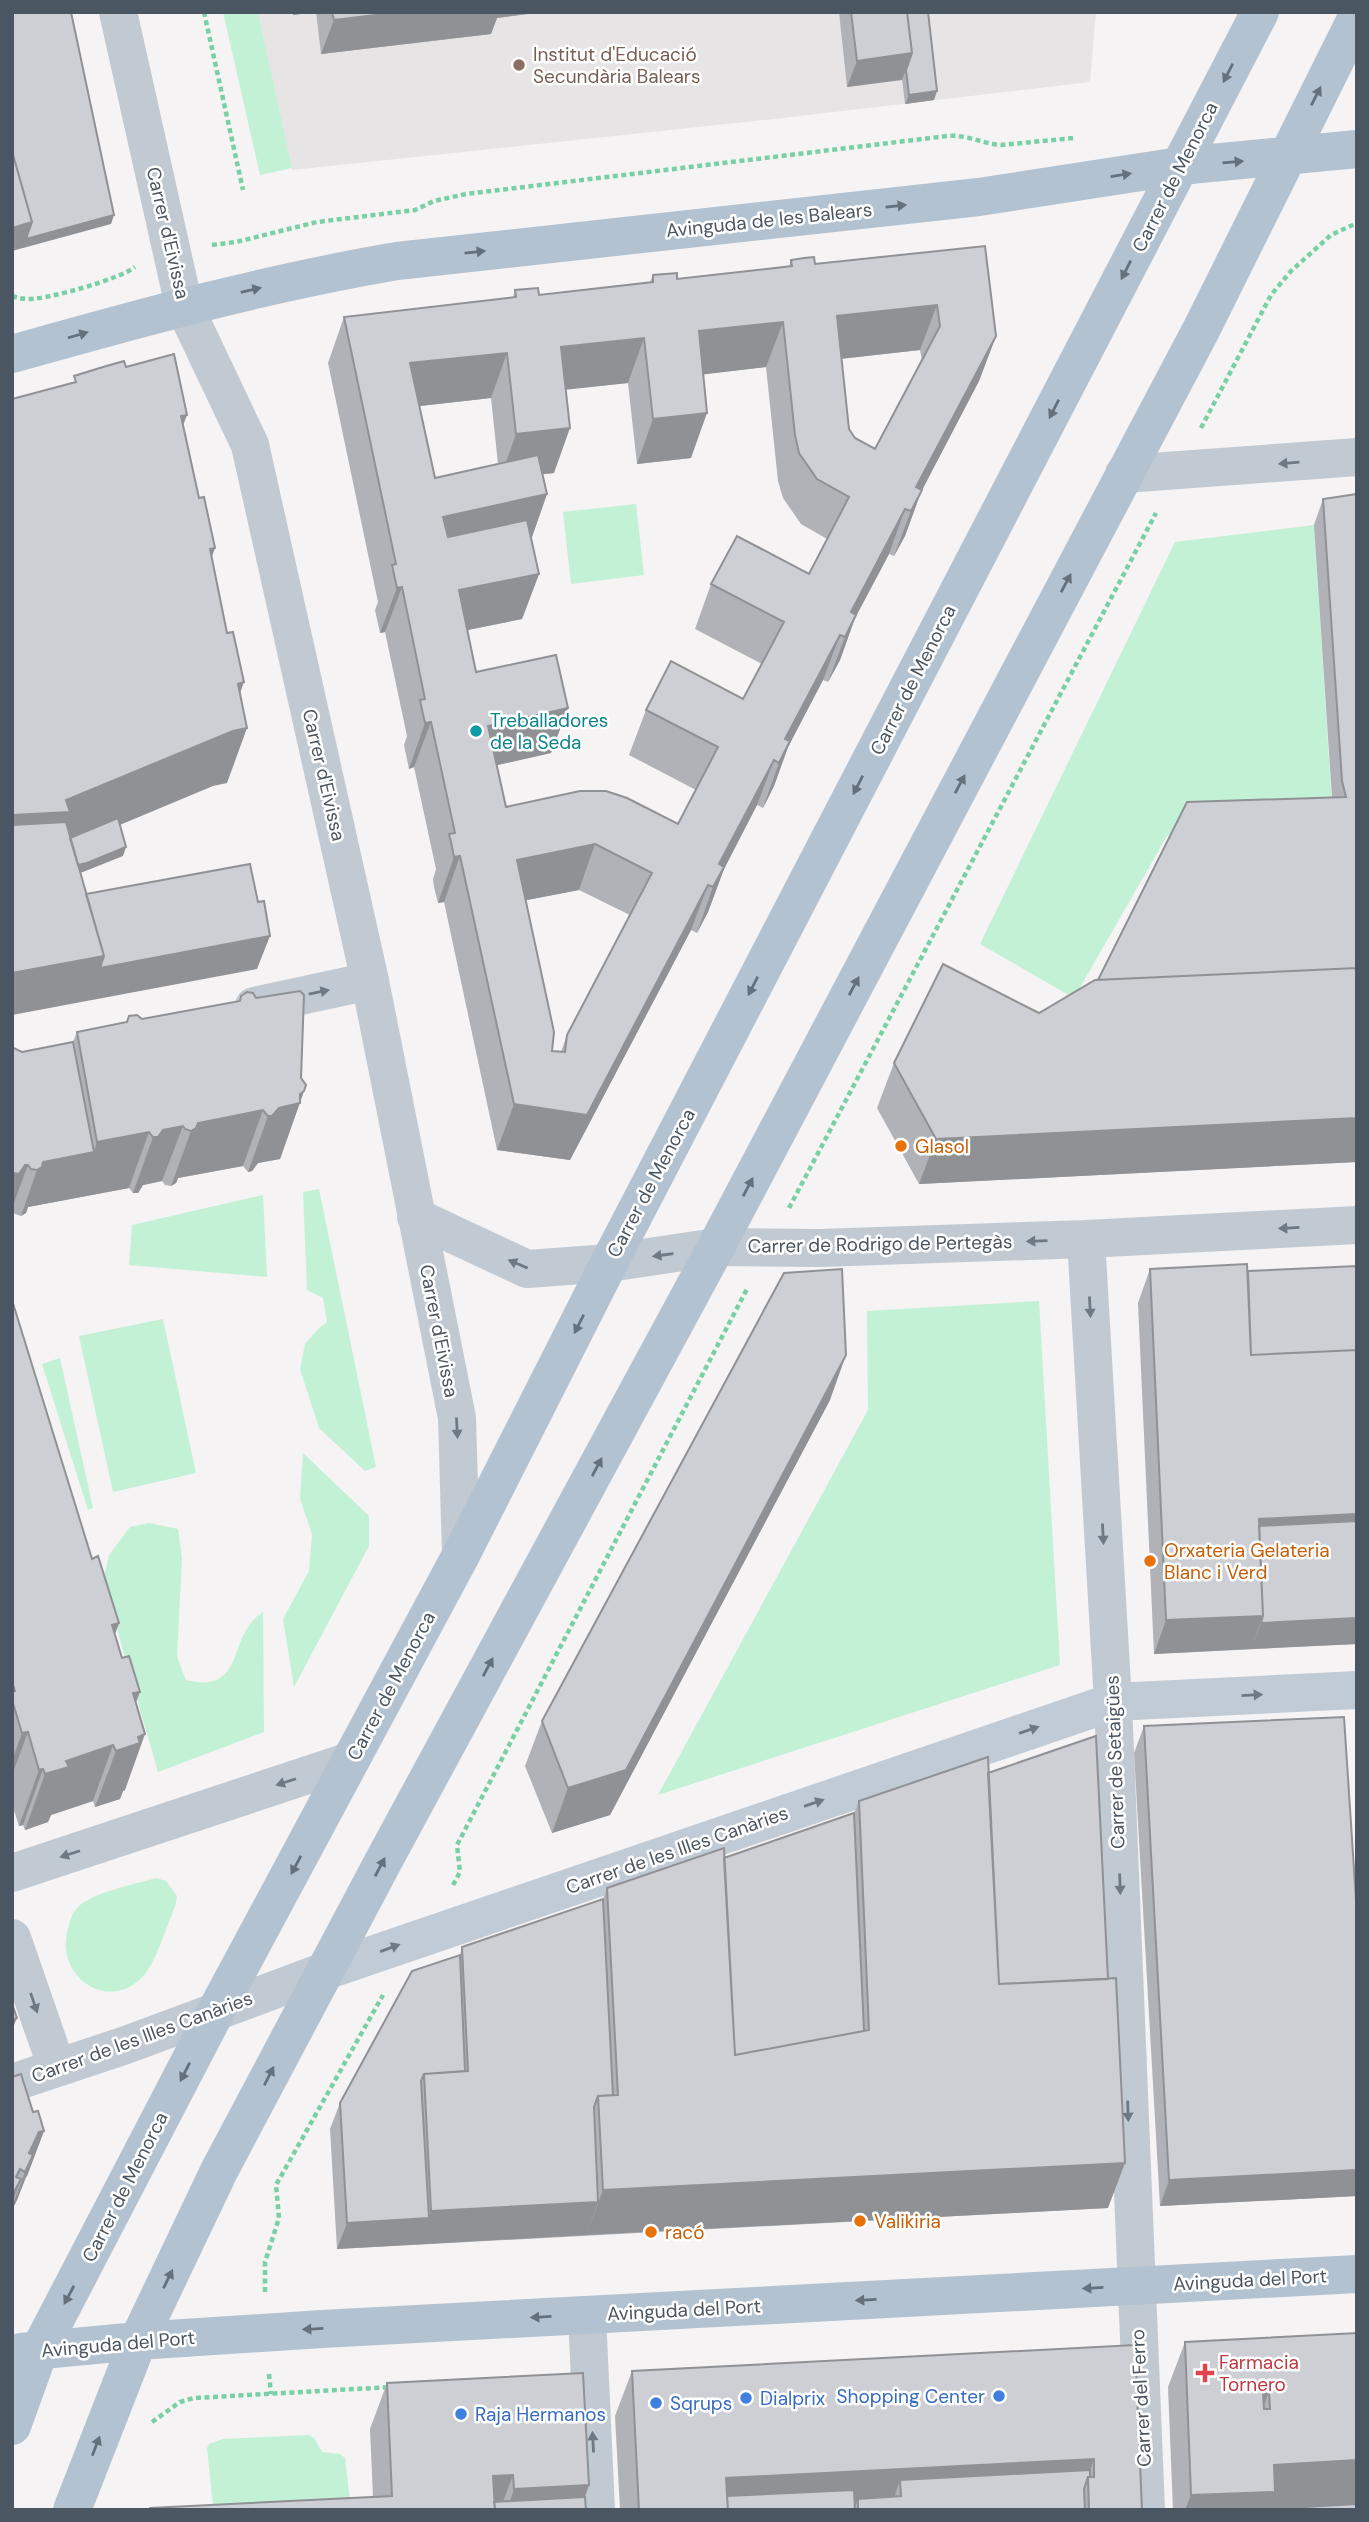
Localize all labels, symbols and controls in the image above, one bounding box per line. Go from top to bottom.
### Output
place label: Institut d'Educació Secundària Balears [533,42,700,89]
marker: Institut d'Educació Secundària Balears [511,57,527,73]
one-way arrow [1223,63,1234,83]
one-way arrow [1311,86,1322,106]
street label: Carrer de Menorca [1126,98,1224,256]
one-way arrow [1222,156,1244,167]
street label: Carrer d'Eivissa [141,165,195,301]
one-way arrow [1110,169,1132,180]
street label: Avinguda de les Balears [665,197,873,243]
one-way arrow [885,200,907,211]
one-way arrow [464,247,486,258]
one-way arrow [1120,260,1132,280]
one-way arrow [240,284,262,295]
one-way arrow [68,330,89,340]
one-way arrow [1048,399,1060,419]
one-way arrow [1278,458,1300,469]
one-way arrow [1061,573,1072,593]
street label: Carrer de Menorca [864,601,962,759]
street label: Carrer d'Eivissa [297,707,351,843]
place label: Treballadores de la Seda [490,708,608,755]
marker: Treballadores de la Seda [468,723,484,739]
one-way arrow [853,775,864,795]
one-way arrow [954,775,966,794]
one-way arrow [847,975,859,995]
one-way arrow [748,977,760,997]
one-way arrow [308,987,330,998]
street label: Carrer de Menorca [601,1104,701,1262]
place label: Glasol [915,1134,969,1159]
marker: Glasol [893,1138,909,1154]
one-way arrow [742,1177,753,1197]
one-way arrow [1277,1223,1299,1234]
street label: Carrer de Rodrigo de Pertegàs [747,1229,1013,1259]
one-way arrow [1026,1235,1048,1246]
one-way arrow [652,1250,674,1261]
one-way arrow [508,1258,528,1270]
street label: Carrer d'Eivissa [414,1262,464,1400]
one-way arrow [1085,1297,1096,1319]
one-way arrow [573,1314,584,1334]
one-way arrow [452,1417,463,1439]
one-way arrow [591,1458,603,1477]
one-way arrow [1098,1524,1109,1546]
place label: Orxateria Gelateria Blanc i Verd [1164,1538,1330,1585]
marker: Orxateria Gelateria Blanc i Verd [1142,1553,1158,1569]
street label: Carrer de Menorca [341,1607,441,1765]
one-way arrow [482,1657,494,1677]
street label: Carrer de Setaigües [1099,1675,1131,1849]
one-way arrow [1241,1689,1263,1700]
one-way arrow [1019,1724,1040,1735]
one-way arrow [275,1777,296,1788]
one-way arrow [803,1797,824,1808]
street label: Carrer de les Illes Canàries [563,1800,791,1900]
one-way arrow [59,1849,80,1860]
one-way arrow [290,1855,301,1875]
one-way arrow [374,1857,386,1877]
one-way arrow [1114,1873,1125,1895]
one-way arrow [379,1942,400,1953]
street label: Carrer de les Illes Canàries [28,1985,256,2089]
one-way arrow [29,1992,40,2013]
one-way arrow [179,2062,190,2082]
one-way arrow [263,2066,275,2086]
one-way arrow [1123,2101,1134,2123]
street label: Carrer de Menorca [76,2108,174,2266]
place label: Valikiria [874,2209,941,2234]
marker: Valikiria [852,2213,868,2229]
place label: racó [665,2220,705,2245]
marker: racó [643,2224,659,2240]
street label: Avinguda del Port [1172,2263,1328,2297]
one-way arrow [162,2269,173,2289]
one-way arrow [1082,2283,1104,2294]
one-way arrow [63,2285,75,2305]
street label: Avinguda del Port [606,2293,762,2327]
one-way arrow [854,2295,876,2306]
one-way arrow [529,2312,551,2323]
one-way arrow [302,2324,324,2335]
street label: Avinguda del Port [40,2325,196,2363]
street label: Carrer del Ferro [1125,2328,1157,2468]
place label: Farmacia Tornero [1219,2350,1299,2397]
marker: Farmacia Tornero [1197,2365,1213,2381]
place label: Shopping Center [837,2384,985,2409]
place label: Dialprix [760,2386,826,2411]
marker: Shopping Center [991,2388,1007,2404]
marker: Dialprix [738,2390,754,2406]
place label: Sqrups [670,2391,732,2416]
marker: Sqrups [648,2395,664,2411]
place label: Raja Hermanos [475,2402,606,2427]
marker: Raja Hermanos [453,2406,469,2422]
one-way arrow [587,2430,598,2452]
one-way arrow [91,2436,102,2457]

